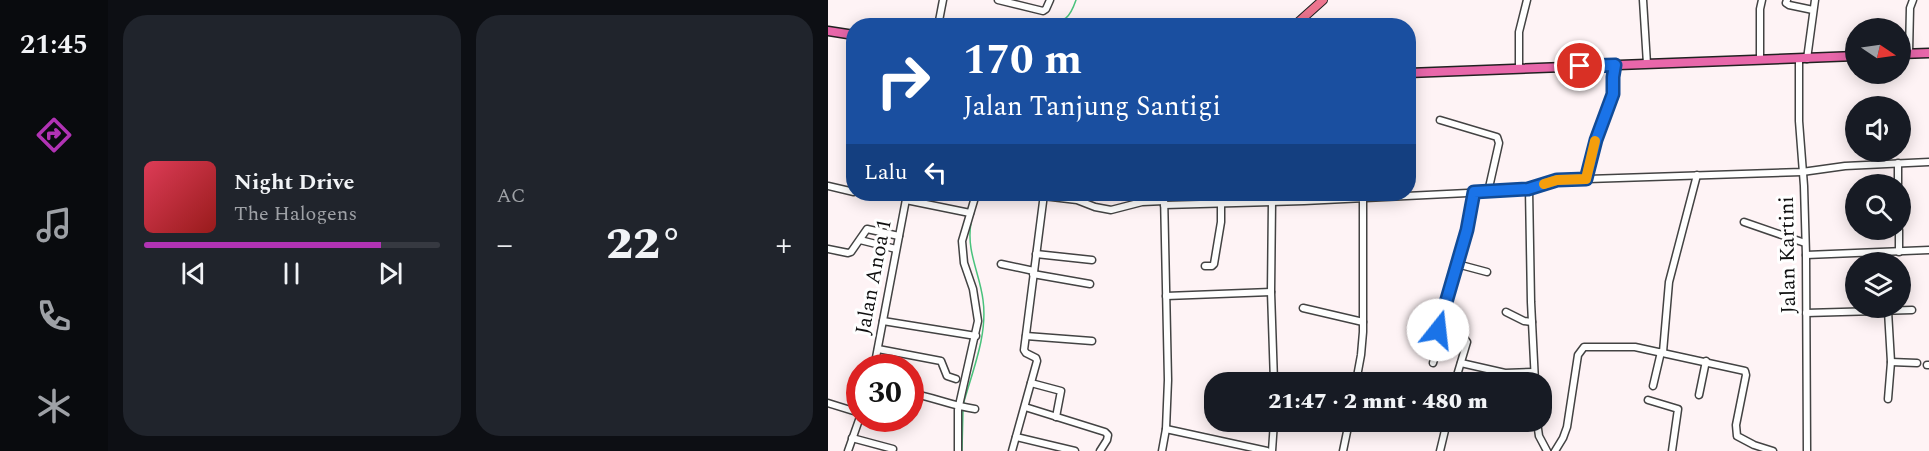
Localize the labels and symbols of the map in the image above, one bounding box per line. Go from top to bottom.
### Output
north arrow [1845,18,1911,84]
pin [1554,40,1605,91]
street label: Jalan Kartini [1771,196,1805,314]
street label: Jalan Anoa 1 [847,216,901,338]
position arrow [1406,298,1470,362]
speed limit sign: 30 [846,354,924,432]

